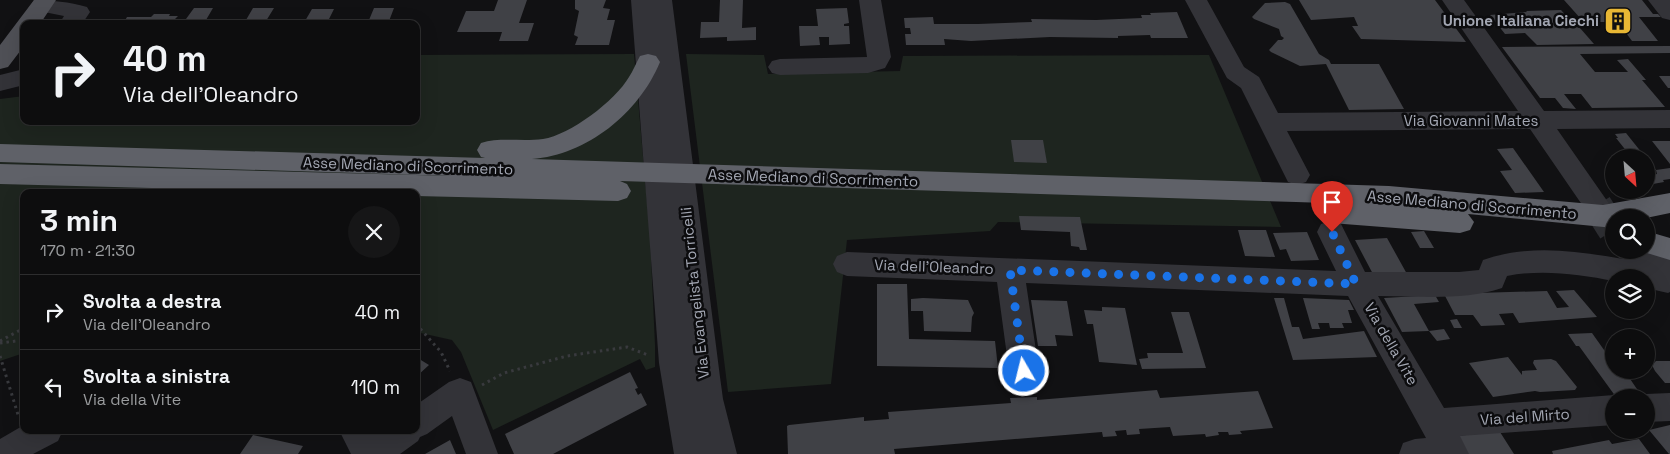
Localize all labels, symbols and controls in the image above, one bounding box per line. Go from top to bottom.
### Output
building icon: Unione Italiana Ciechi [1603,6,1633,36]
place label: Unione Italiana Ciechi [1443,11,1599,30]
text: 40 m [123,37,207,81]
icon: right [40,40,105,105]
text: Via dell'Oleandro [123,80,299,108]
street label: Via Giovanni Mates [1404,111,1539,130]
north arrow [1605,149,1655,199]
map controls [1605,149,1655,439]
street label: Asse Mediano di Scorrimento [303,152,513,179]
street label: Asse Mediano di Scorrimento [708,164,918,191]
pin [1311,181,1353,232]
street label: Asse Mediano di Scorrimento [1366,186,1578,223]
icon: arrive [1318,188,1346,216]
text: 3 min [40,201,118,240]
button: close [348,206,400,258]
street label: Via Evangelista Torricelli [676,206,713,380]
button: search [1605,209,1655,259]
text: 170 m · 21:30 [40,240,135,261]
street label: Via dell'Oleandro [874,255,994,278]
button: layers [1605,269,1655,319]
text: Svolta a destra [83,289,221,314]
icon: right [40,298,68,326]
street label: Via della Vite [1360,299,1423,388]
text: 40 m [355,300,400,325]
text: Via dell'Oleandro [83,314,211,335]
button: + [1605,329,1655,379]
position arrow [997,344,1049,396]
text: Svolta a sinistra [83,364,230,389]
icon: left [40,373,68,401]
text: 110 m [351,375,400,400]
text: Via della Vite [83,389,181,410]
button: − [1605,389,1655,439]
street label: Via del Mirto [1480,404,1570,429]

